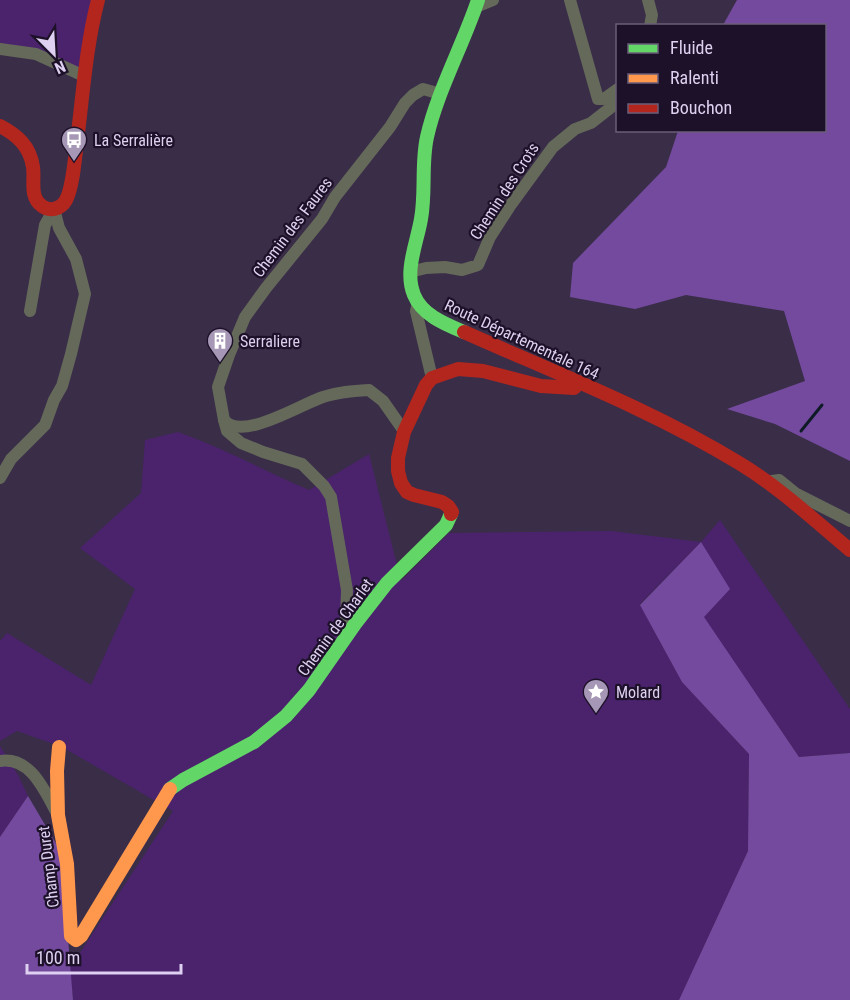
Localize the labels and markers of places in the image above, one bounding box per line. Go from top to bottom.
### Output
bus stop icon: La Serralière [59,125,89,163]
place label: La Serralière [94,131,173,150]
building icon: Serraliere [205,326,235,364]
place label: Serraliere [240,332,300,351]
place icon: Molard [581,677,611,715]
place label: Molard [616,683,660,702]

